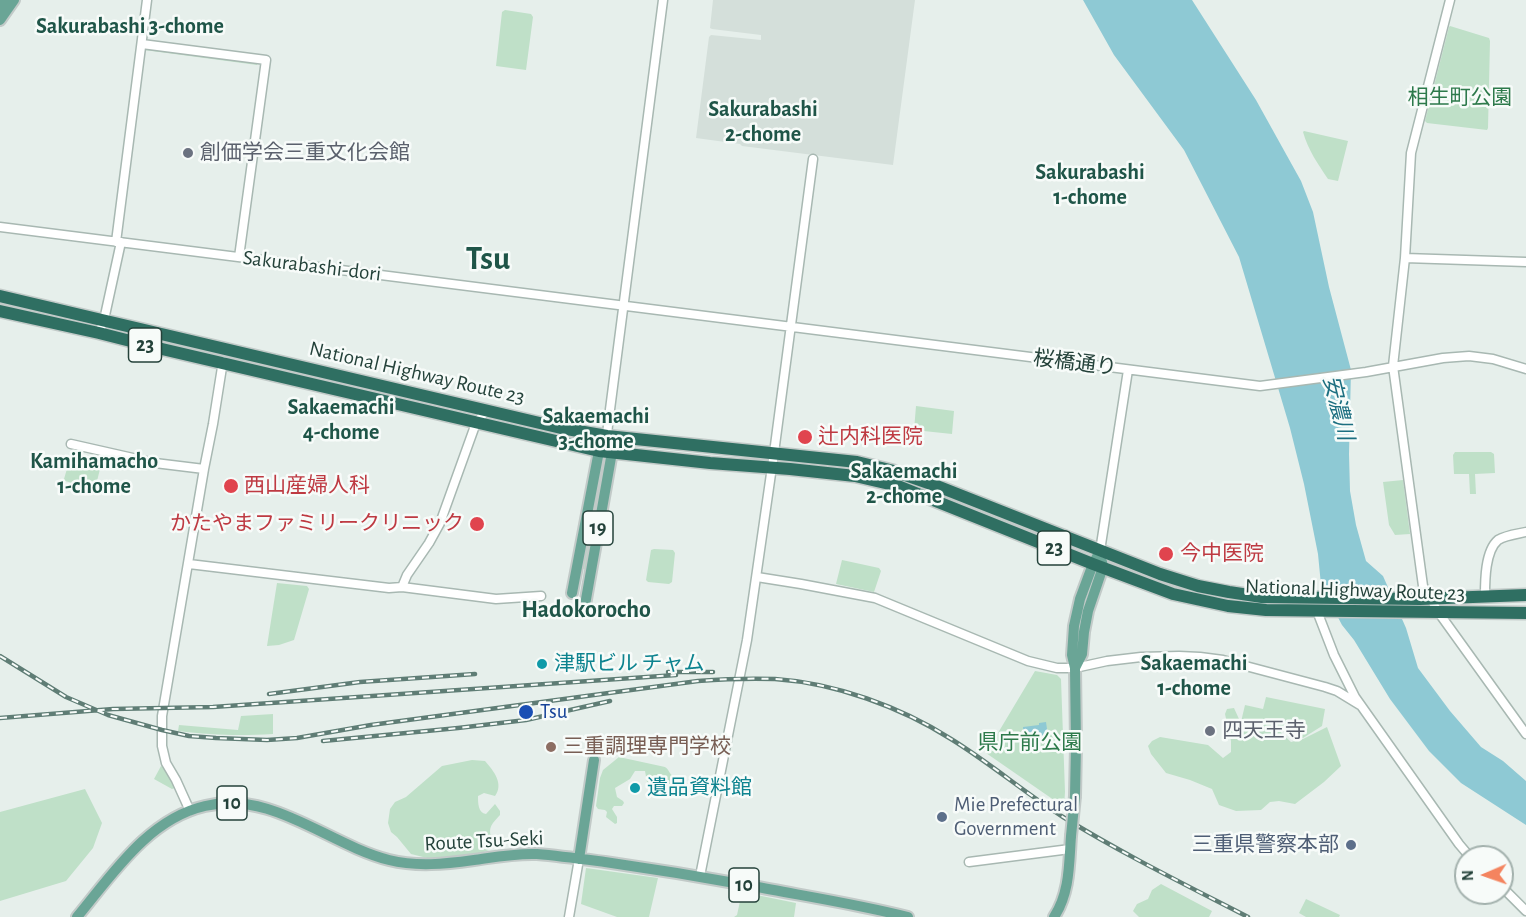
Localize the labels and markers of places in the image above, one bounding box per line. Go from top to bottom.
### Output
place label: 創価学会三重文化会館 [200,140,410,166]
marker: 創価学会三重文化会館 [181,146,195,160]
place label: 辻内科医院 [818,424,923,450]
marker: 辻内科医院 [796,428,814,446]
place label: 西山産婦人科 [244,473,370,499]
marker: 西山産婦人科 [222,477,240,495]
place label: かたやまファミリークリニック [170,511,464,537]
marker: かたやまファミリークリニック [468,515,486,533]
place label: 今中医院 [1180,541,1264,567]
marker: 今中医院 [1157,545,1175,563]
place label: 津駅ビル チャム [554,651,704,677]
marker: 津駅ビル チャム [535,657,549,671]
place label: Tsu [540,699,567,725]
marker: Tsu [517,703,535,721]
place label: 四天王寺 [1222,718,1306,744]
marker: 四天王寺 [1203,724,1217,738]
place label: 三重調理専門学校 [563,734,731,760]
marker: 三重調理専門学校 [544,740,558,754]
place label: 遺品資料館 [647,775,752,801]
marker: 遺品資料館 [628,781,642,795]
place label: Mie Prefectural Government [954,792,1078,842]
marker: Mie Prefectural Government [935,810,949,824]
place label: 三重県警察本部 [1192,832,1339,858]
marker: 三重県警察本部 [1344,838,1358,852]

